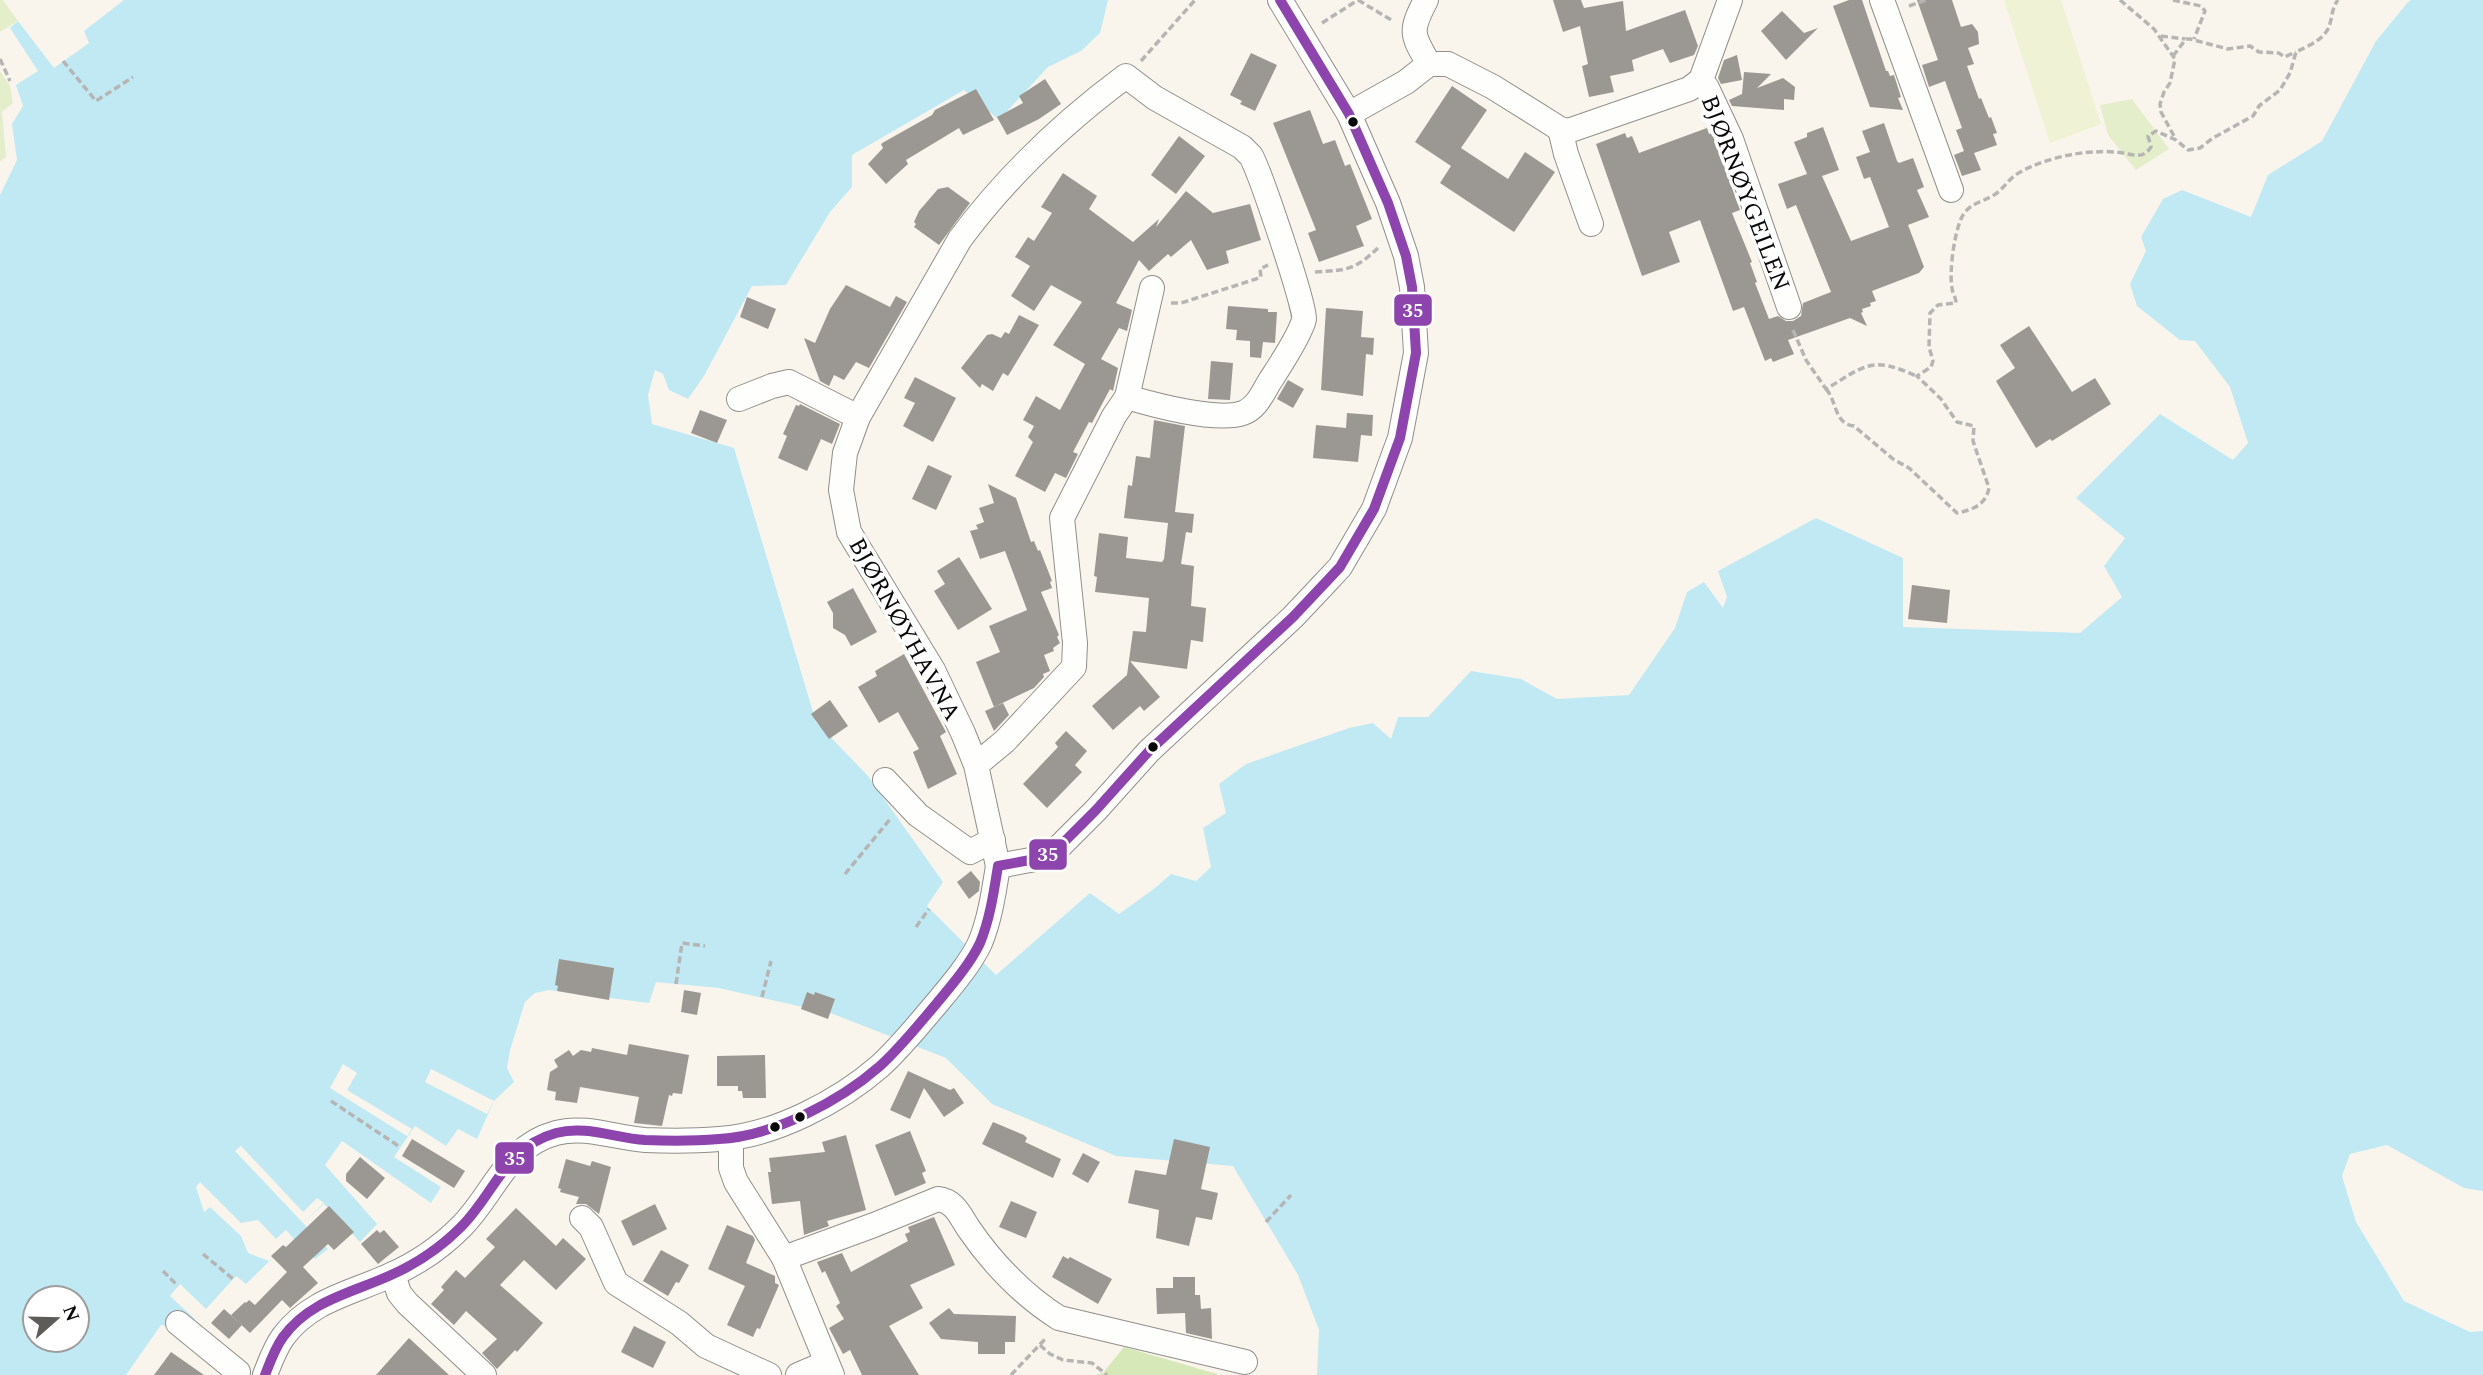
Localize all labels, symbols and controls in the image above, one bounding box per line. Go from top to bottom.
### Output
street label: BJØRNØYGEILEN [1691,90,1799,297]
unlabelled marker [1346,115,1360,129]
line badge: 35 [1393,293,1433,327]
text: 35 [1402,297,1424,326]
street label: BJØRNØYHAVNA [839,531,970,728]
unlabelled marker [1146,740,1160,754]
line badge: 35 [1028,838,1068,871]
text: 35 [1037,841,1059,870]
unlabelled marker [793,1110,807,1124]
unlabelled marker [768,1120,782,1134]
line badge: 35 [494,1141,535,1175]
text: 35 [504,1145,526,1174]
north arrow [21,1284,91,1354]
text: N [54,1301,87,1326]

